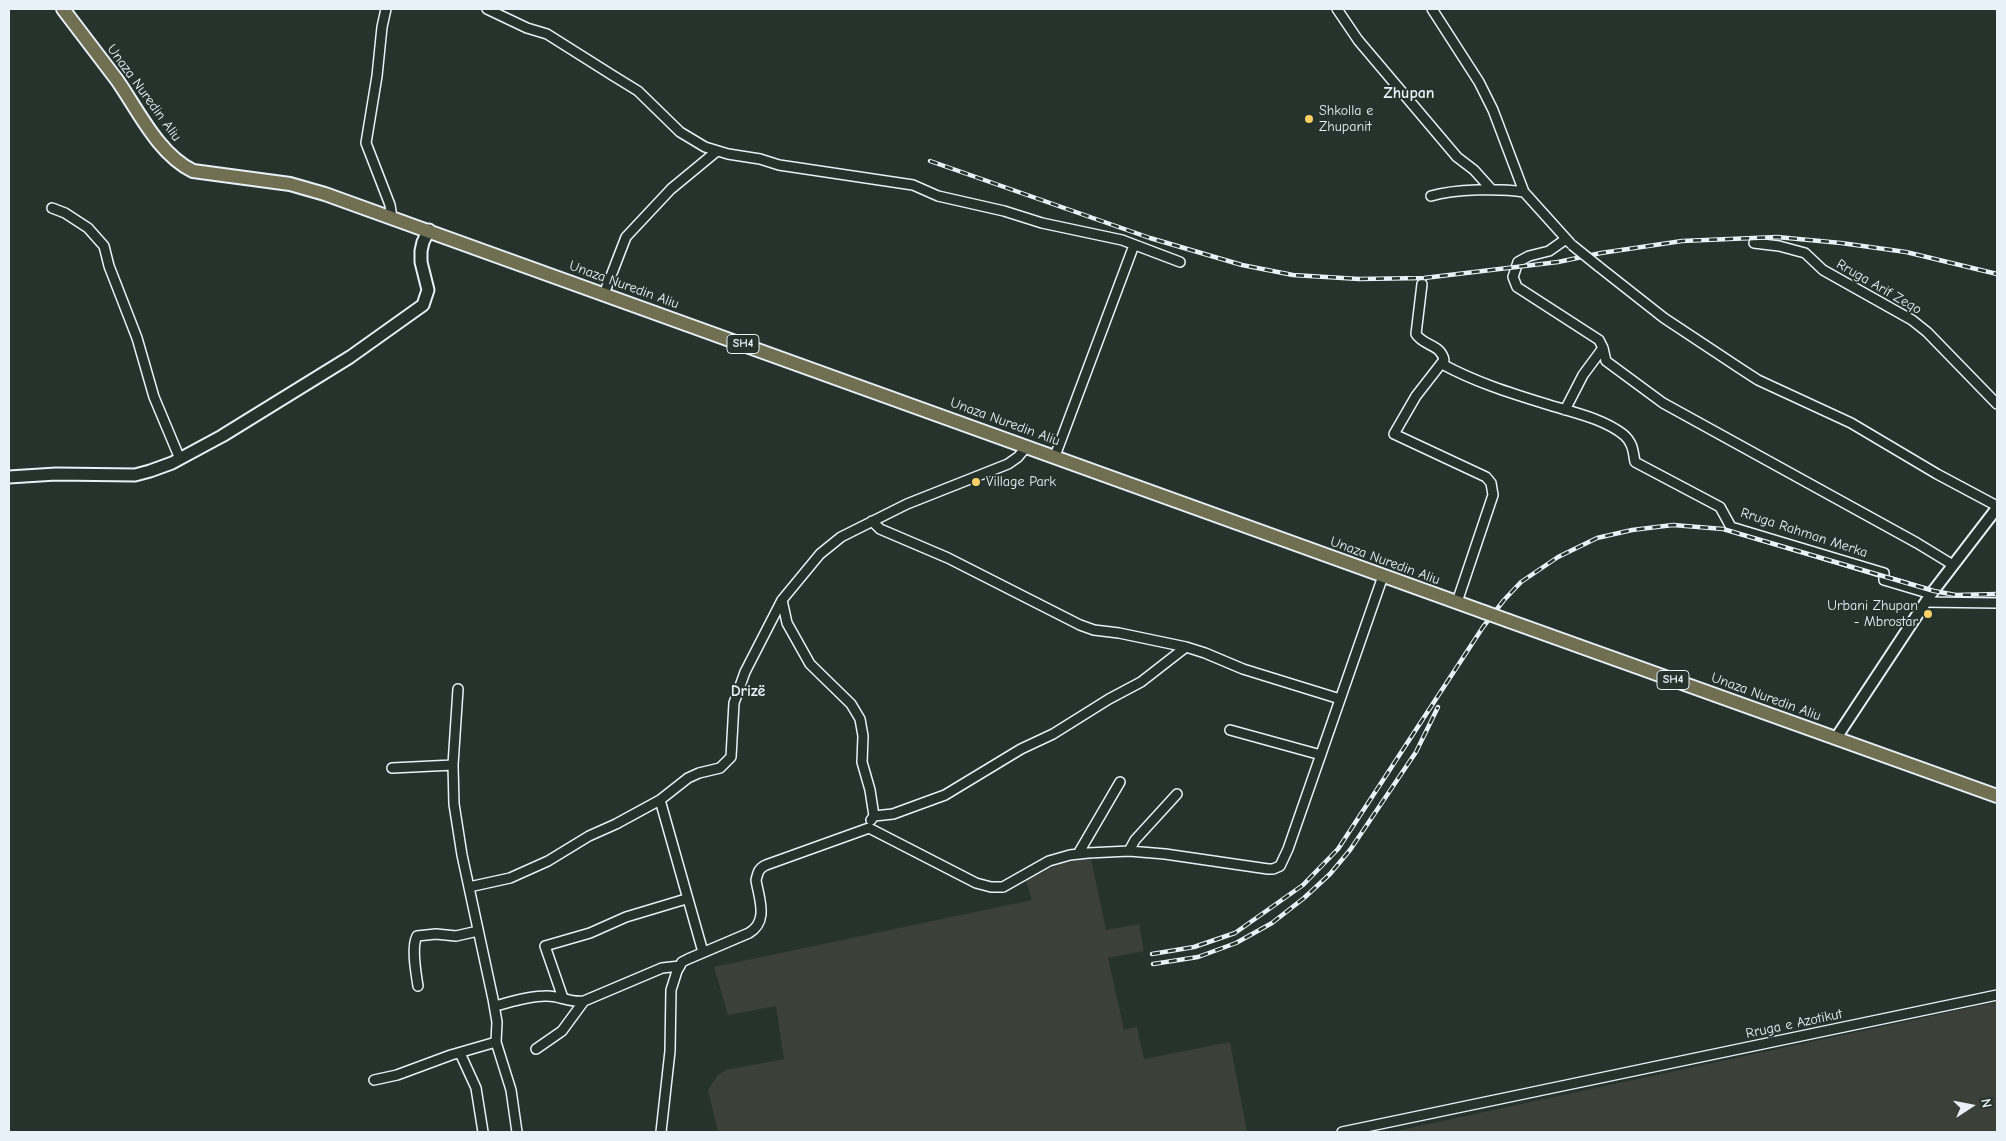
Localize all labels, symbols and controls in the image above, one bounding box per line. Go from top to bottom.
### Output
street label: Unaza Nuredin Aliu [103,41,185,145]
district label: Zhupan [1383,83,1435,103]
place label: Shkolla e Zhupanit [1319,103,1373,136]
marker: Shkolla e Zhupanit [1303,113,1315,125]
street label: Rruga Arif Zeqo [1833,256,1925,318]
street label: Unaza Nuredin Aliu [567,257,681,313]
road number: SH4 [727,334,759,354]
street label: Unaza Nuredin Aliu [948,394,1062,450]
place label: Village Park [986,474,1056,490]
marker: Village Park [970,476,982,488]
street label: Rruga Rahman Merka [1738,505,1870,561]
street label: Unaza Nuredin Aliu [1328,533,1442,589]
place label: Urbani Zhupan - Mbrostar [1827,598,1918,630]
marker: Urbani Zhupan - Mbrostar [1922,608,1934,620]
street label: Unaza Nuredin Aliu [1709,669,1823,725]
road number: SH4 [1657,670,1689,690]
district label: Drizë [731,681,765,701]
street label: Rruga e Azotikut [1744,1006,1844,1042]
north arrow [1946,1081,1996,1131]
text: N [1977,1097,1995,1109]

